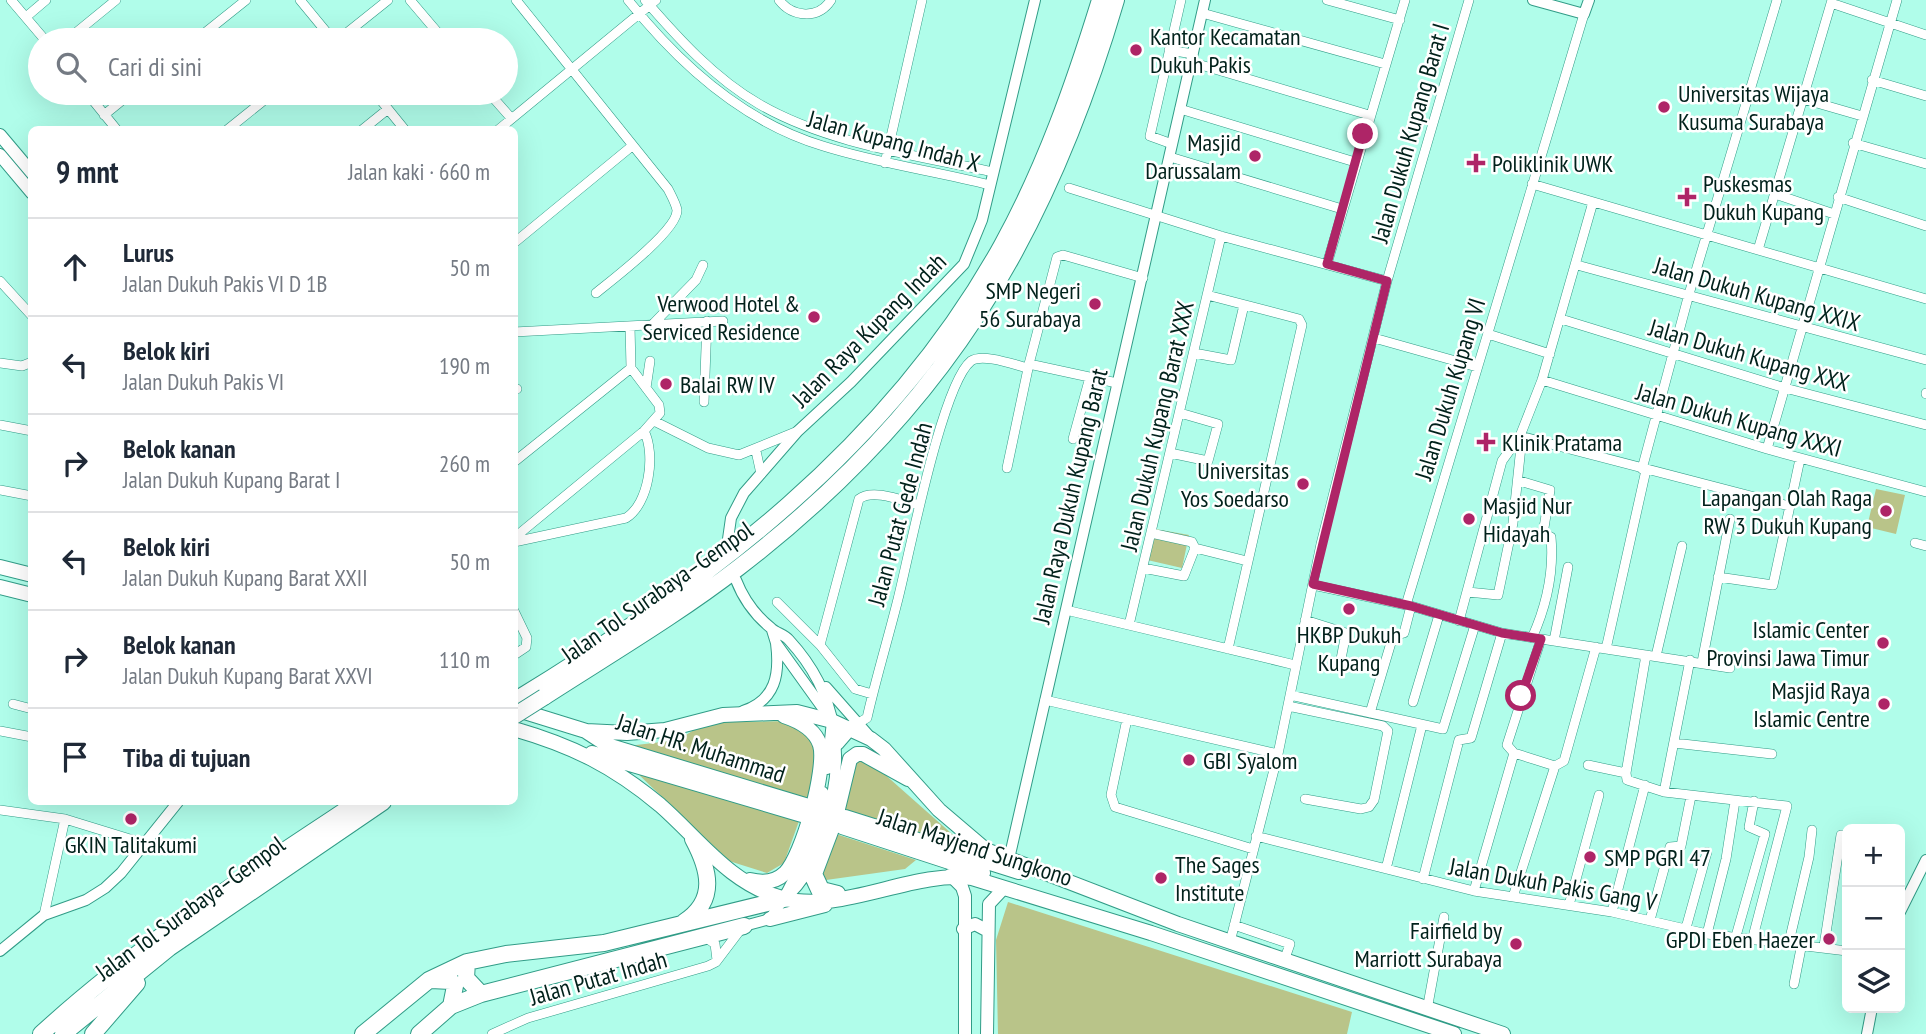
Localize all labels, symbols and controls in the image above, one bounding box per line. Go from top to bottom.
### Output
street label: Jalan Dukuh Kupang Barat I [1364,20,1456,247]
place label: Kantor Kecamatan Dukuh Pakis [1150,21,1301,80]
search box [28,28,518,105]
marker: Kantor Kecamatan Dukuh Pakis [1128,42,1144,58]
icon: search [52,48,90,86]
text: Cari di sini [108,50,202,83]
place label: Universitas Wijaya Kusuma Surabaya [1678,78,1829,137]
marker: Universitas Wijaya Kusuma Surabaya [1656,99,1672,115]
street label: Jalan Kupang Indah X [803,103,984,179]
route end [1347,118,1378,149]
place label: Masjid Darussalam [1145,127,1241,186]
marker: Masjid Darussalam [1247,148,1263,164]
place label: Poliklinik UWK [1492,148,1614,179]
text: 9 mnt [56,152,119,191]
marker: Poliklinik UWK [1466,153,1486,173]
text: Jalan kaki · 660 m [348,157,490,186]
place label: Puskesmas Dukuh Kupang [1703,168,1824,227]
marker: Puskesmas Dukuh Kupang [1677,187,1697,207]
text: Lurus [123,236,174,269]
street label: Jalan Raya Kupang Indah [785,246,953,414]
icon: ahead [56,248,94,286]
street label: Jalan Dukuh Kupang XXIX [1650,250,1864,338]
text: 50 m [449,253,490,282]
text: Jalan Dukuh Pakis VI D 1B [123,269,327,298]
place label: SMP Negeri 56 Surabaya [979,275,1081,334]
place label: Verwood Hotel & Serviced Residence [642,288,800,347]
street label: Jalan Dukuh Kupang VI [1407,294,1492,485]
marker: SMP Negeri 56 Surabaya [1087,296,1103,312]
street label: Jalan Dukuh Kupang Barat XXX [1113,298,1201,555]
marker: Verwood Hotel & Serviced Residence [806,309,822,325]
street label: Jalan Dukuh Kupang XXX [1644,311,1853,398]
text: Belok kiri [123,334,210,367]
icon: left [56,346,94,384]
text: 190 m [439,351,490,380]
street label: Jalan Raya Dukuh Kupang Barat [1025,365,1115,628]
text: Jalan Dukuh Pakis VI [123,367,284,396]
place label: Balai RW IV [680,369,775,400]
marker: Balai RW IV [658,376,674,392]
street label: Jalan Dukuh Kupang XXXI [1632,376,1845,464]
street label: Jalan Putat Gede Indah [860,419,939,610]
place label: Klinik Pratama [1502,427,1622,458]
text: Belok kanan [123,432,236,465]
marker: Klinik Pratama [1476,432,1496,452]
icon: right [56,444,94,482]
text: 260 m [439,449,490,478]
place label: Universitas Yos Soedarso [1181,455,1289,514]
text: Jalan Dukuh Kupang Barat I [123,465,340,494]
marker: Universitas Yos Soedarso [1295,476,1311,492]
place label: Lapangan Olah Raga RW 3 Dukuh Kupang [1702,482,1872,541]
place label: Masjid Nur Hidayah [1483,490,1572,549]
marker: Lapangan Olah Raga RW 3 Dukuh Kupang [1878,503,1894,519]
marker: Masjid Nur Hidayah [1461,511,1477,527]
street label: Jalan Tol Surabaya–Gempol [554,514,759,670]
text: Belok kiri [123,530,210,563]
icon: left [56,542,94,580]
text: 50 m [449,547,490,576]
text: Jalan Dukuh Kupang Barat XXII [123,563,368,592]
marker: HKBP Dukuh Kupang [1341,601,1357,617]
place label: Islamic Center Provinsi Jawa Timur [1706,614,1869,673]
place label: HKBP Dukuh Kupang [1297,619,1401,678]
text: Belok kanan [123,628,236,661]
marker: Islamic Center Provinsi Jawa Timur [1875,635,1891,651]
icon: right [56,640,94,678]
text: 110 m [439,645,490,674]
text: Jalan Dukuh Kupang Barat XXVI [123,661,373,690]
place label: Masjid Raya Islamic Centre [1753,675,1870,734]
route start [1505,680,1536,711]
marker: Masjid Raya Islamic Centre [1876,696,1892,712]
street label: Jalan HR. Muhammad [612,706,789,790]
icon: arrive [56,738,94,776]
text: Tiba di tujuan [123,741,251,774]
place label: GBI Syalom [1203,745,1297,776]
marker: GBI Syalom [1181,752,1197,768]
street label: Jalan Mayjend Sungkono [873,801,1076,893]
marker: GKIN Talitakumi [123,811,139,827]
map controls [1842,824,1905,1013]
button: + [1842,824,1905,887]
place label: GKIN Talitakumi [65,829,197,860]
street label: Jalan Tol Surabaya–Gempol [88,829,291,988]
place label: SMP PGRI 47 [1604,842,1711,873]
place label: The Sages Institute [1175,849,1260,908]
marker: SMP PGRI 47 [1582,849,1598,865]
street label: Jalan Dukuh Pakis Gang V [1446,850,1660,918]
marker: The Sages Institute [1153,870,1169,886]
button: − [1842,887,1905,950]
place label: Fairfield by Marriott Surabaya [1355,915,1502,974]
place label: GPDI Eben Haezer [1666,924,1815,955]
marker: GPDI Eben Haezer [1821,931,1837,947]
marker: Fairfield by Marriott Surabaya [1508,936,1524,952]
street label: Jalan Putat Indah [525,944,670,1013]
button: layers [1842,950,1905,1013]

